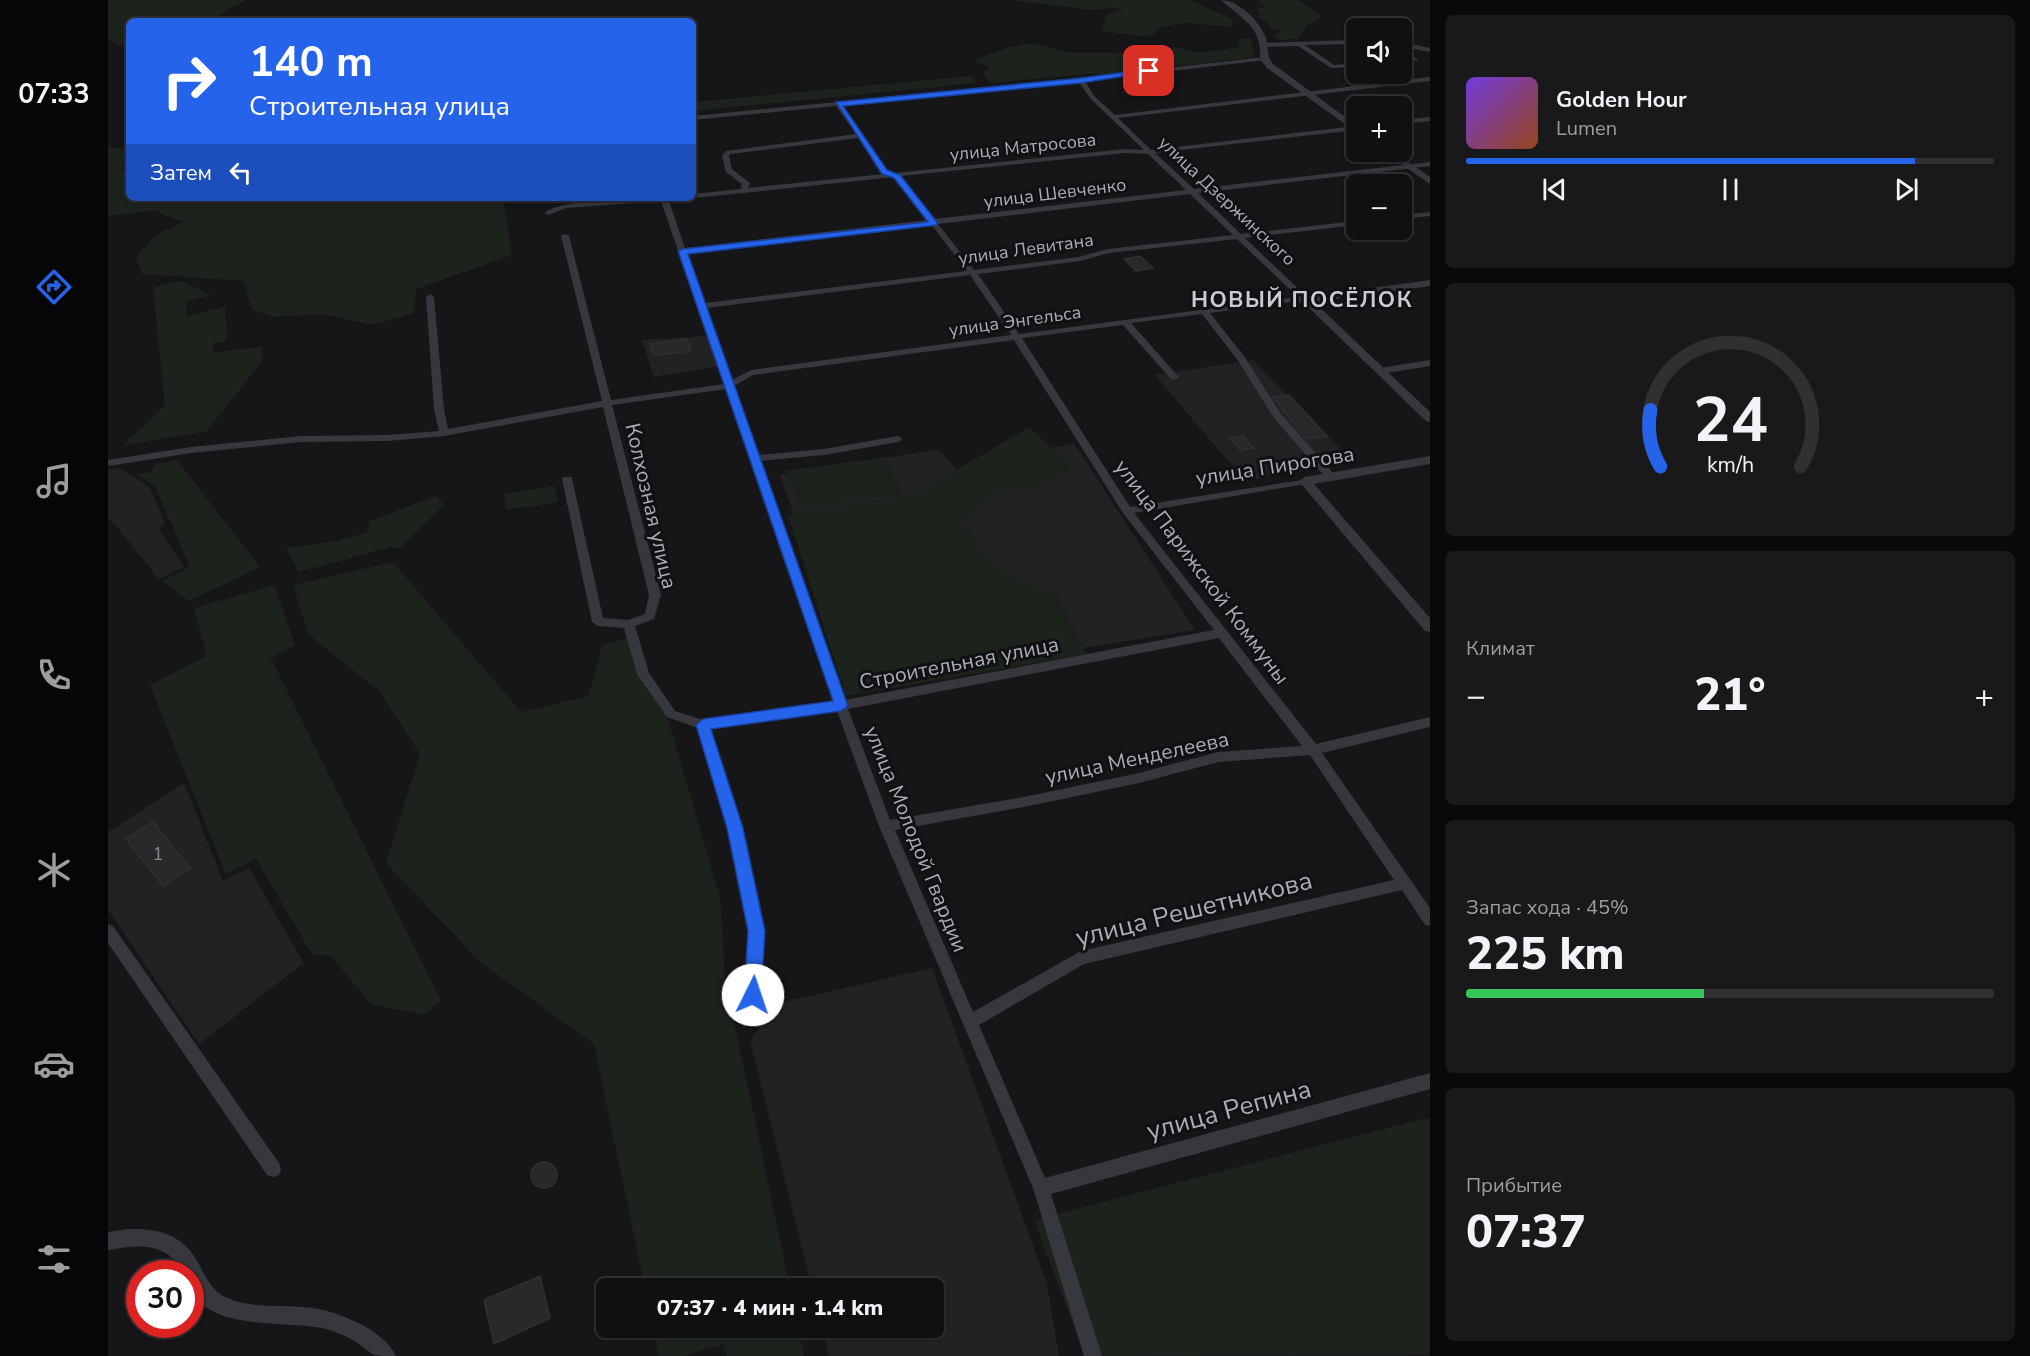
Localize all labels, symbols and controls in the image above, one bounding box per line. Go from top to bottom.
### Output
map controls [1346,18,1412,240]
button: sound [1346,18,1412,84]
text: 140 m [249,34,373,91]
icon: right [150,42,228,120]
pin [1123,45,1174,96]
icon: arrive [1132,54,1165,87]
text: 07:33 [18,76,90,113]
text: Golden Hour [1556,85,1687,115]
text: Строительная улица [249,88,510,125]
button: + [1346,96,1412,162]
text: Lumen [1556,115,1617,142]
street label: улица Матросова [949,127,1097,167]
street label: улица Дзержинского [1153,131,1301,271]
icon: left [224,156,257,189]
text: Затем [150,158,212,188]
street label: улица Шевченко [982,172,1128,214]
icon: previous [1538,173,1571,206]
icon: pause [1714,173,1747,206]
icon: next [1890,173,1923,206]
button: − [1346,174,1412,240]
street label: улица Левитана [957,228,1095,270]
icon: directions [33,266,75,308]
district label: НОВЫЙ ПОСЁЛОК [1191,285,1413,315]
street label: улица Энгельса [947,300,1083,342]
text: 24 [1693,378,1767,463]
street label: Колхозная улица [618,420,684,592]
street label: улица Пирогова [1194,440,1356,492]
text: km/h [1706,450,1754,480]
street label: улица Парижской Коммуны [1108,454,1296,690]
icon: music [33,460,75,502]
street label: Строительная улица [857,630,1061,696]
text: Климат [1466,635,1535,662]
icon: phone [33,654,75,696]
text: 21° [1694,665,1766,726]
text: − [1466,674,1486,719]
text: + [1974,674,1994,719]
street label: улица Молодой Гвардии [858,722,974,956]
street label: улица Менделеева [1043,725,1231,791]
house number: 1 [153,842,163,866]
icon: climate [33,849,75,891]
street label: улица Решетникова [1072,863,1316,955]
text: Запас хода · 45% [1466,894,1629,921]
text: 225 km [1466,924,1625,985]
position arrow [721,963,785,1027]
icon: car [33,1043,75,1085]
street label: улица Репина [1143,1071,1315,1149]
text: Прибытие [1466,1172,1562,1199]
text: 07:37 [1466,1202,1586,1263]
icon: filters [33,1238,75,1280]
speed limit sign: 30 [126,1260,204,1338]
text: 07:37 · 4 мин · 1.4 km [657,1293,883,1323]

